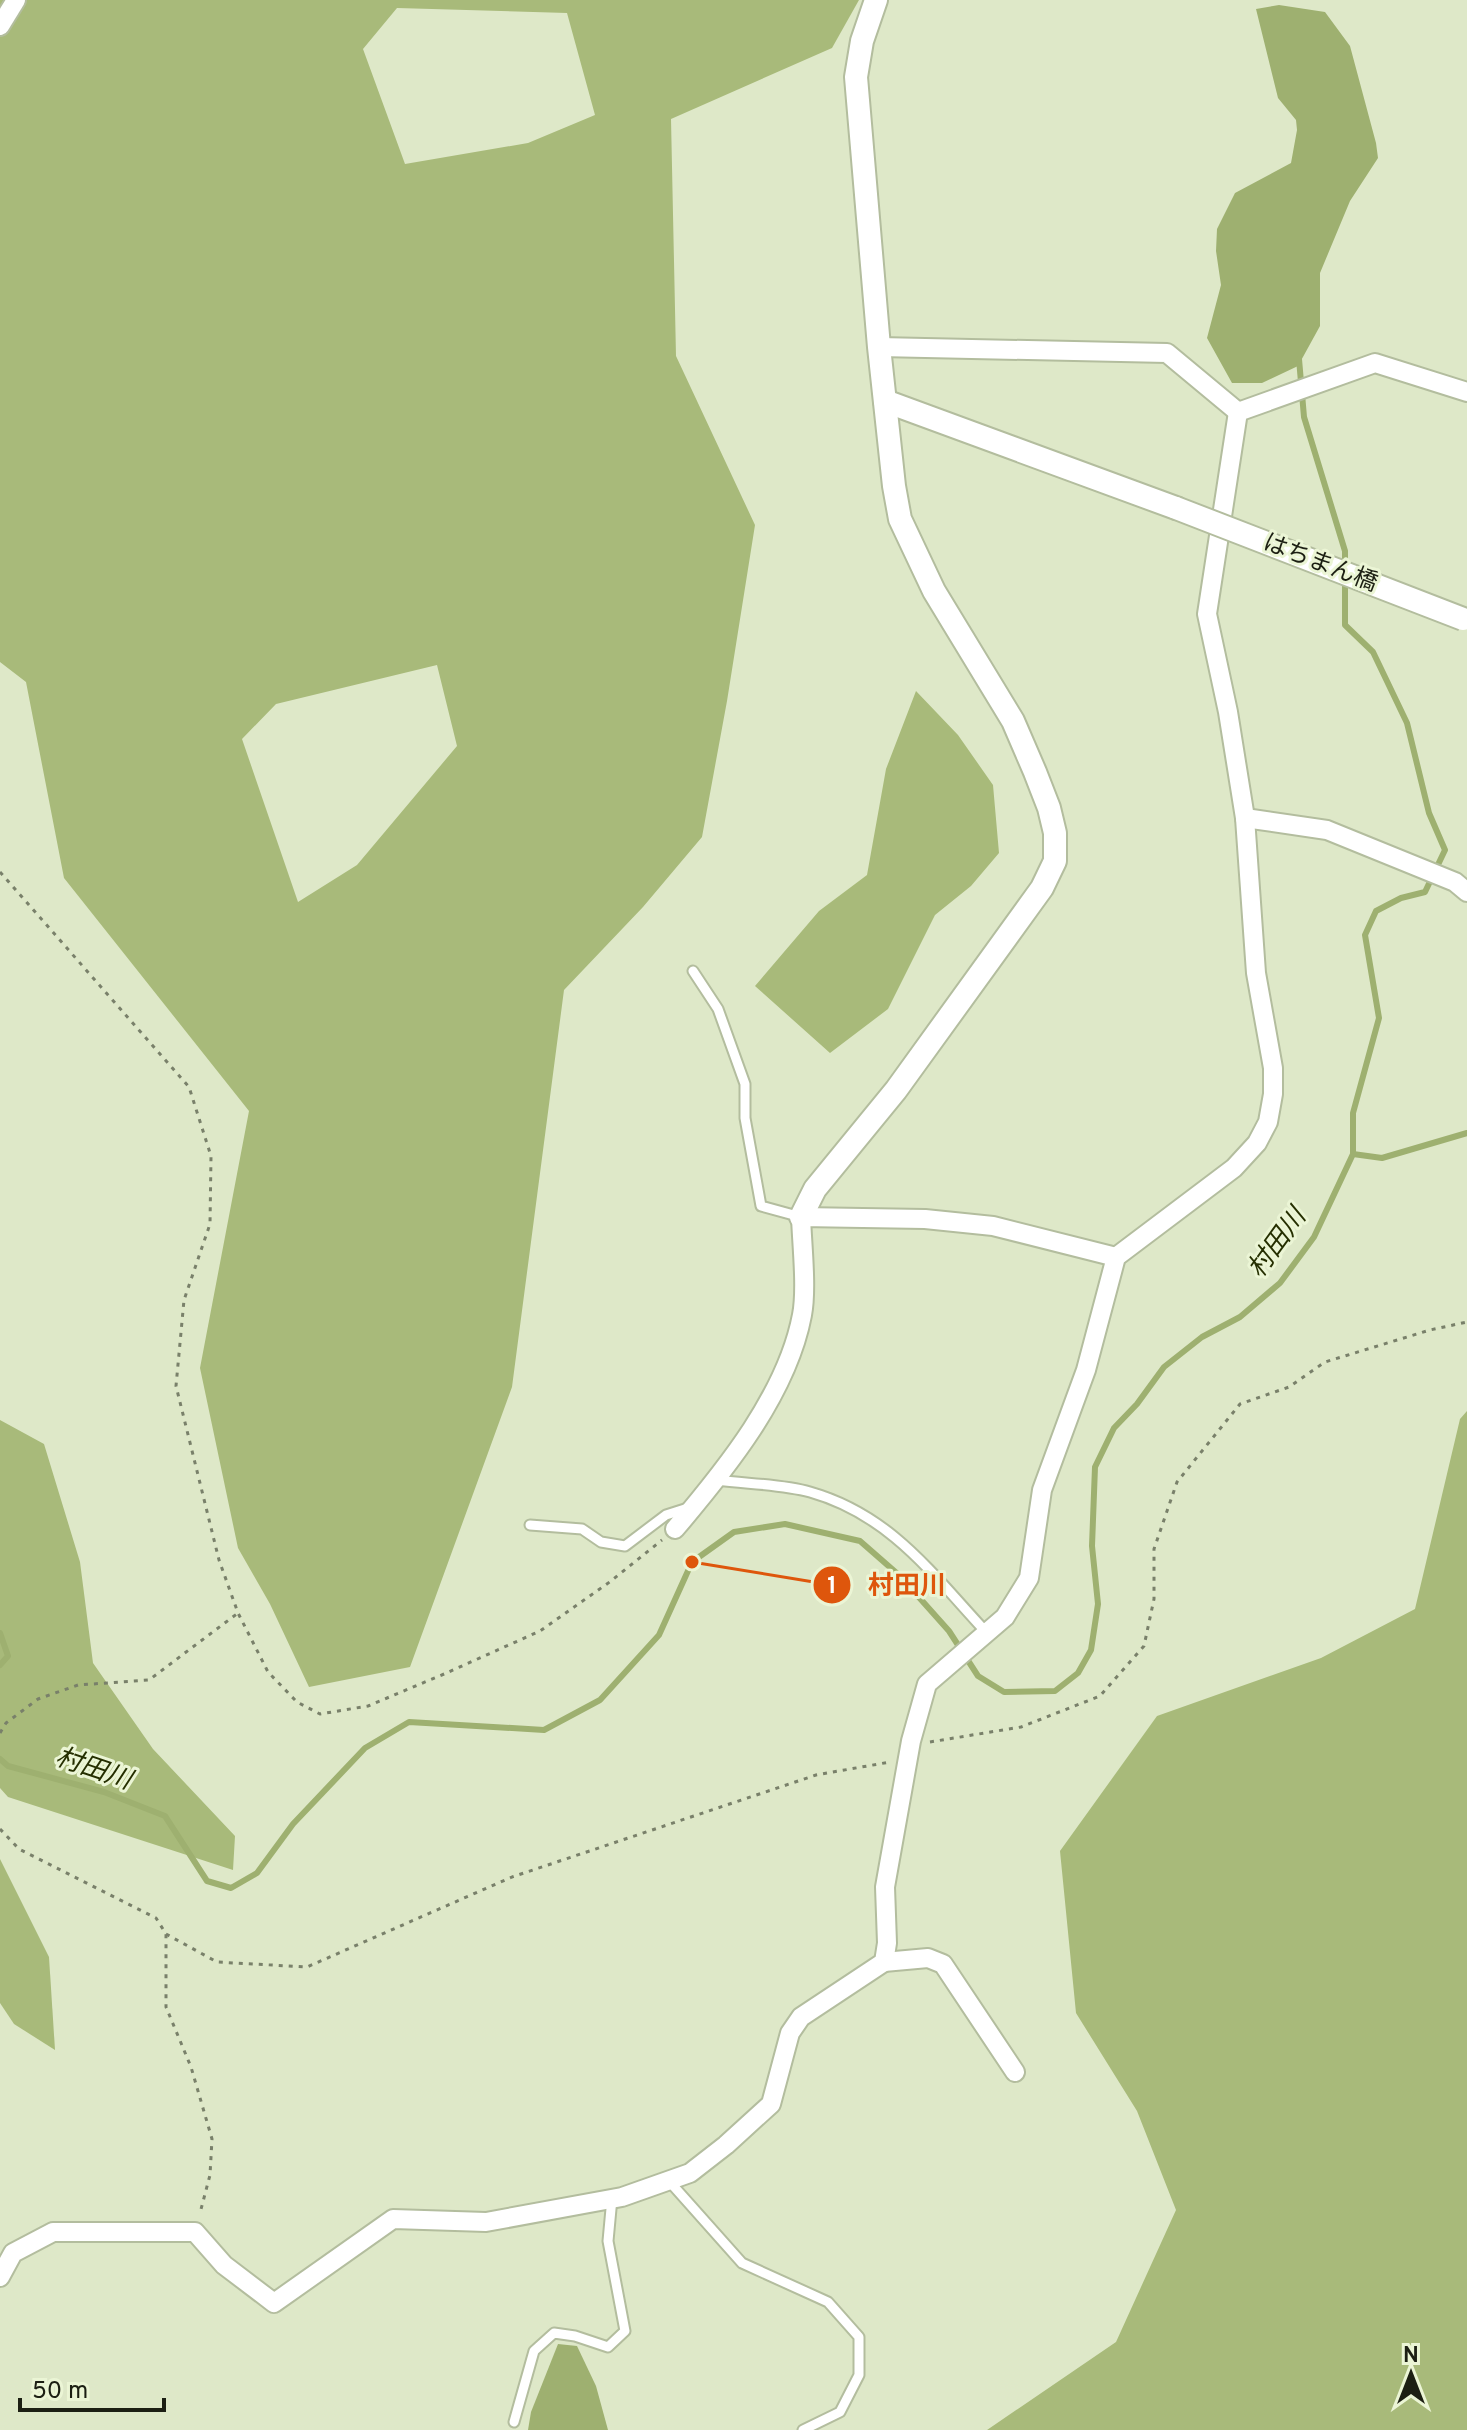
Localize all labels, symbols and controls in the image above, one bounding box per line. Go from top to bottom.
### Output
street label: はちまん橋 [1259,528,1381,600]
water label: 村田川 [1242,1200,1316,1285]
callout: 村田川 [812,1560,962,1610]
text: 村田川 [868,1571,946,1604]
text: 1 [827,1572,837,1602]
water label: 村田川 [51,1742,138,1799]
north arrow [1371,2334,1451,2414]
text: N [1403,2343,1419,2370]
scale bar [20,2362,164,2412]
text: 50 m [32,2377,88,2407]

